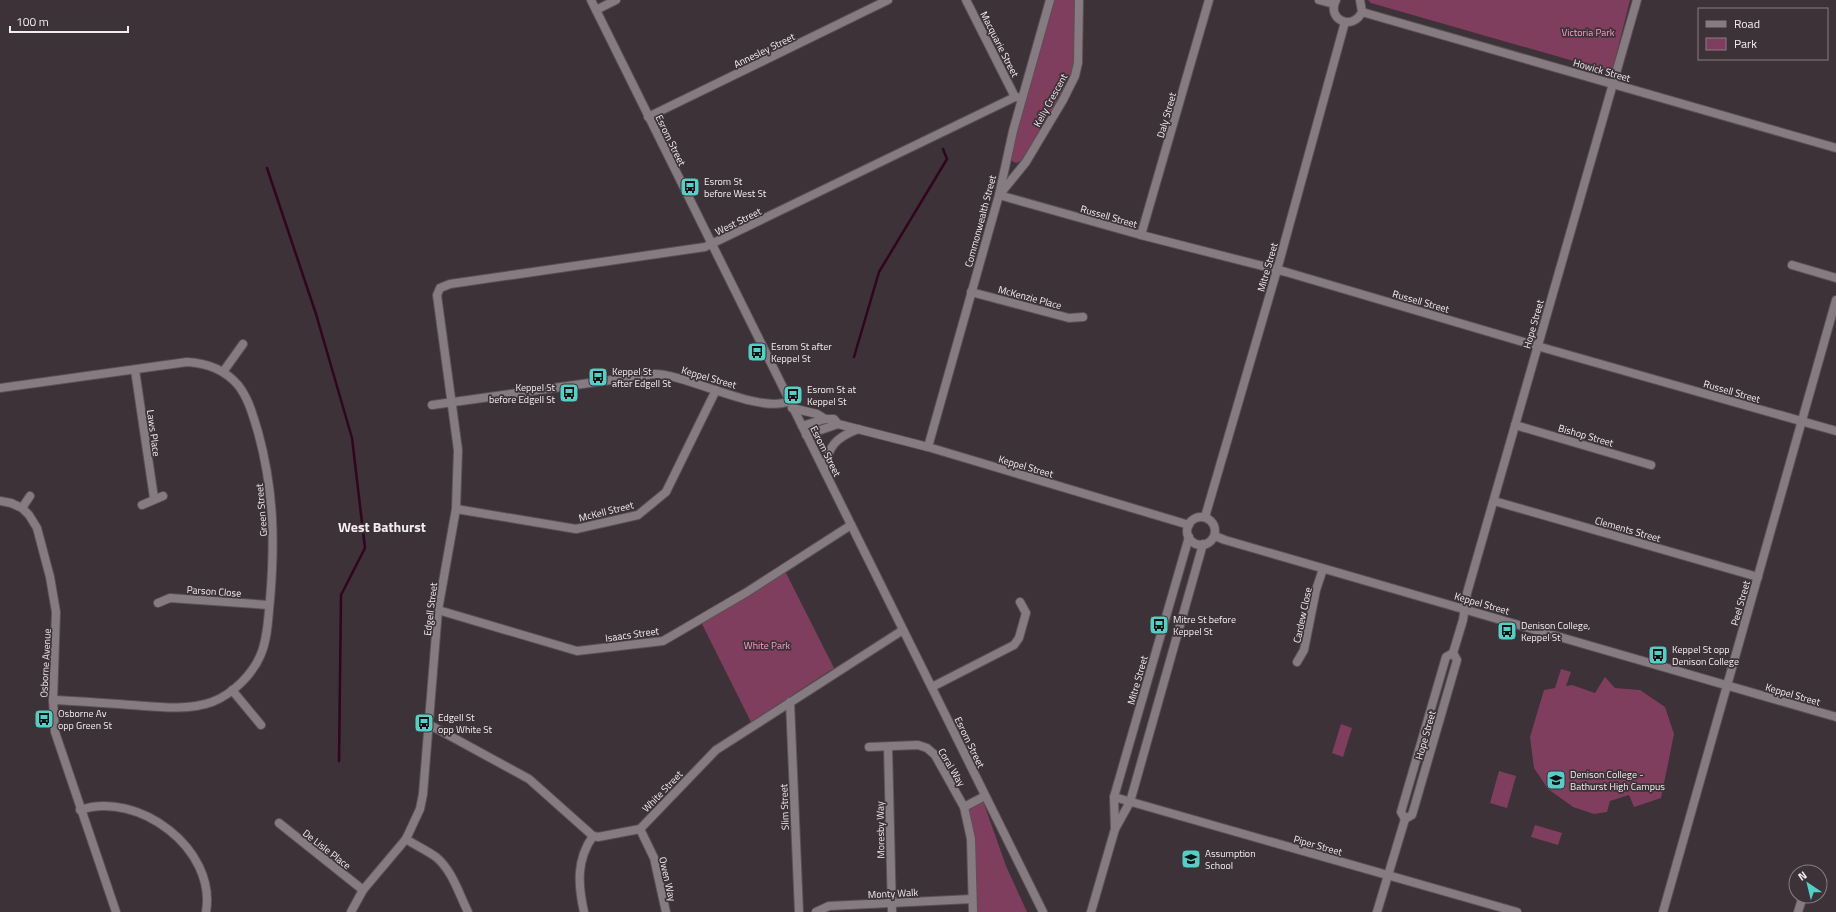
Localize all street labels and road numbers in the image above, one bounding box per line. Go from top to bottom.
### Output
street label: Macquarie Street [977,9,1023,80]
street label: Annesley Street [731,29,798,72]
street label: Howick Street [1571,55,1633,86]
street label: Kelly Crescent [1030,70,1072,130]
street label: Daly Street [1153,90,1180,140]
street label: Esrom Street [652,112,690,169]
street label: Commonwealth Street [961,173,1000,269]
street label: Russell Street [1079,201,1139,232]
street label: West Street [713,204,764,239]
street label: Mitre Street [1253,240,1282,293]
street label: McKenzie Place [996,282,1063,313]
street label: Russell Street [1391,286,1451,317]
street label: Hope Street [1519,297,1548,350]
street label: Keppel Street [680,362,739,393]
street label: Russell Street [1702,376,1762,407]
street label: Laws Place [143,409,164,457]
street label: Bishop Street [1556,420,1616,451]
street label: Esrom Street [806,423,845,480]
street label: Keppel Street [997,451,1056,482]
street label: Green Street [252,482,271,537]
street label: McKell Street [577,497,636,526]
street label: Clements Street [1593,513,1663,546]
street label: Peel Street [1727,578,1754,627]
street label: Edgell Street [420,581,441,637]
street label: Parson Close [186,582,242,601]
street label: Cardew Close [1289,586,1316,644]
street label: Keppel Street [1453,588,1512,619]
street label: Isaacs Street [604,623,660,646]
street label: Osborne Avenue [36,628,55,698]
street label: Mitre Street [1123,653,1152,706]
street label: Keppel Street [1764,679,1823,710]
street label: Hope Street [1411,708,1440,761]
street label: Esrom Street [951,714,989,771]
street label: Coral Way [934,745,969,789]
street label: White Street [639,767,686,816]
street label: Slim Street [776,783,793,830]
street label: Moresby Way [872,801,888,859]
street label: De Lisle Place [299,826,354,873]
street label: Piper Street [1292,831,1344,860]
street label: Owen Way [655,855,680,903]
street label: Monty Walk [867,885,919,902]

